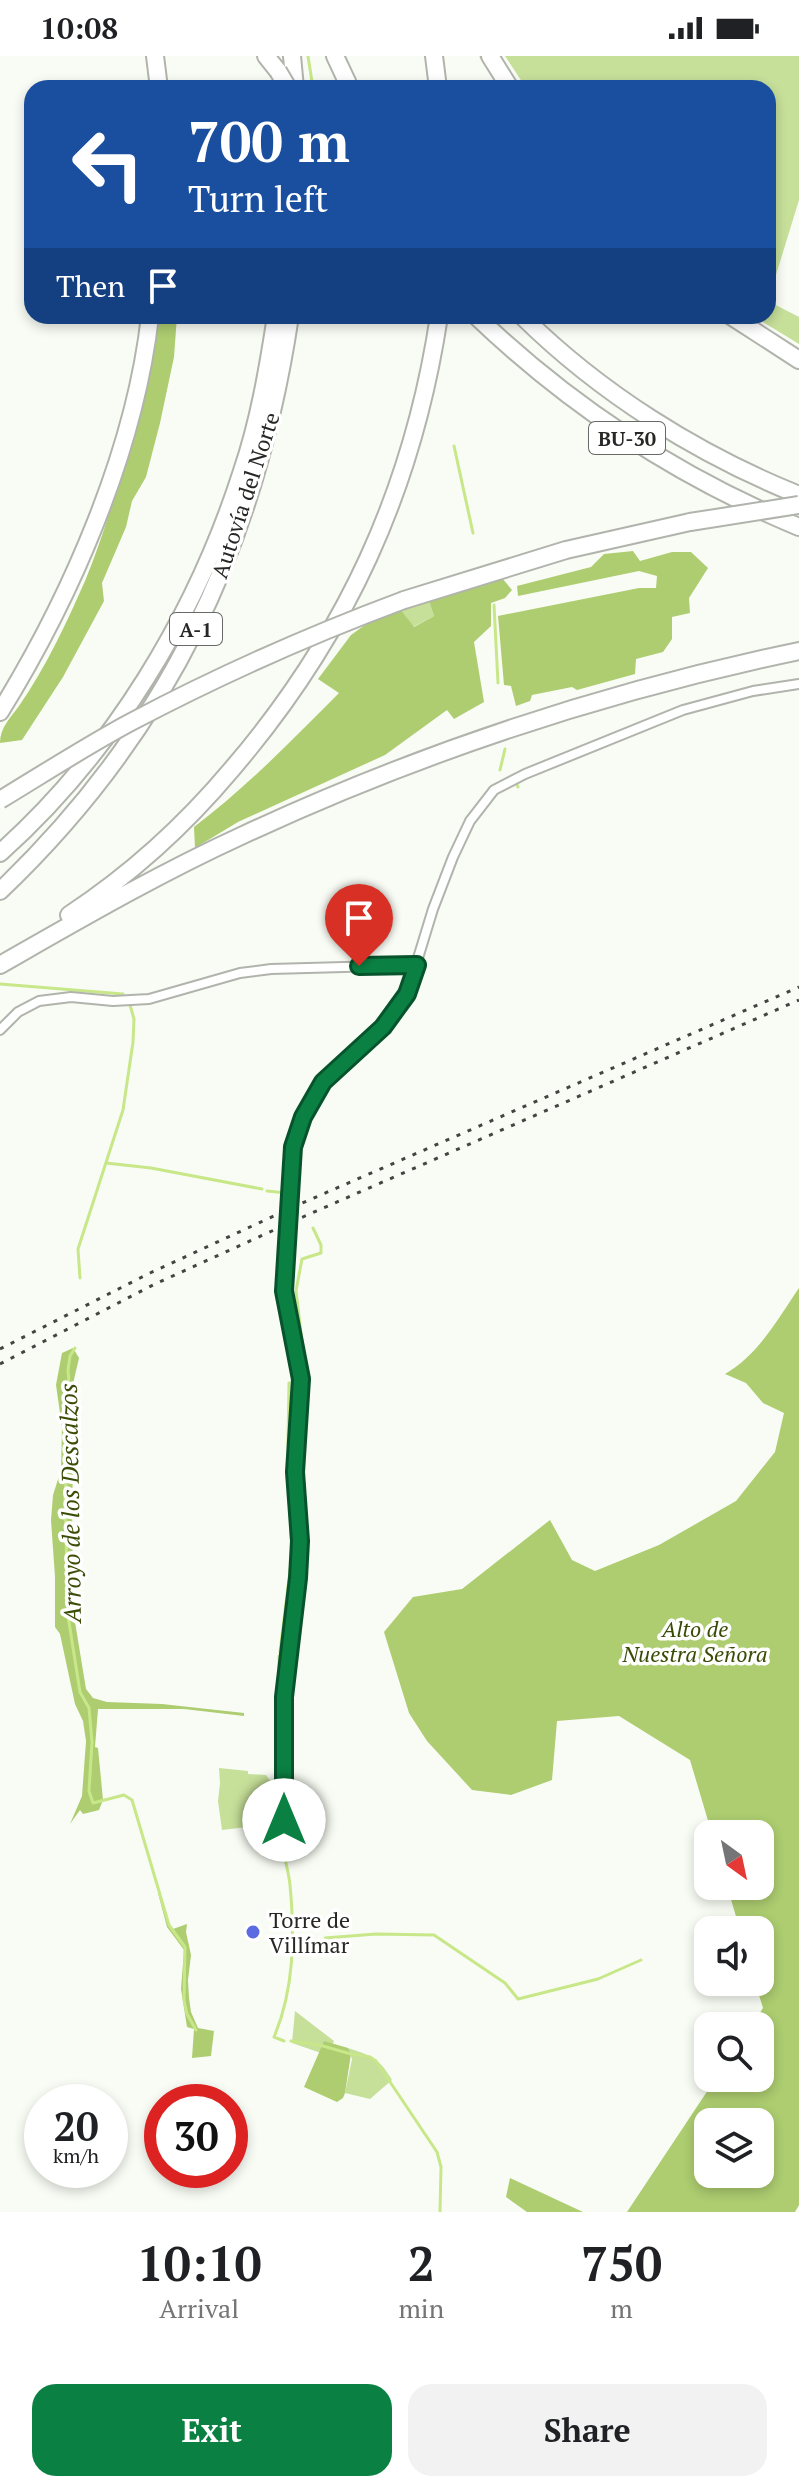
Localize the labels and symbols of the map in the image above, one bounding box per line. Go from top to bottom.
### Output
street label: Autovía del Norte [204,408,286,582]
road number: BU-30 [589,422,665,454]
road number: A-1 [170,613,222,645]
pin [325,884,393,966]
water label: Arroyo de los Descalzos [52,1383,88,1625]
park label: Alto de Nuestra Señora [621,1614,768,1668]
position arrow [242,1778,326,1862]
north arrow [694,1820,774,1900]
place label: Torre de Villímar [269,1905,350,1959]
marker: Torre de Villímar [244,1923,262,1941]
speed limit sign: 30 [144,2084,248,2188]

